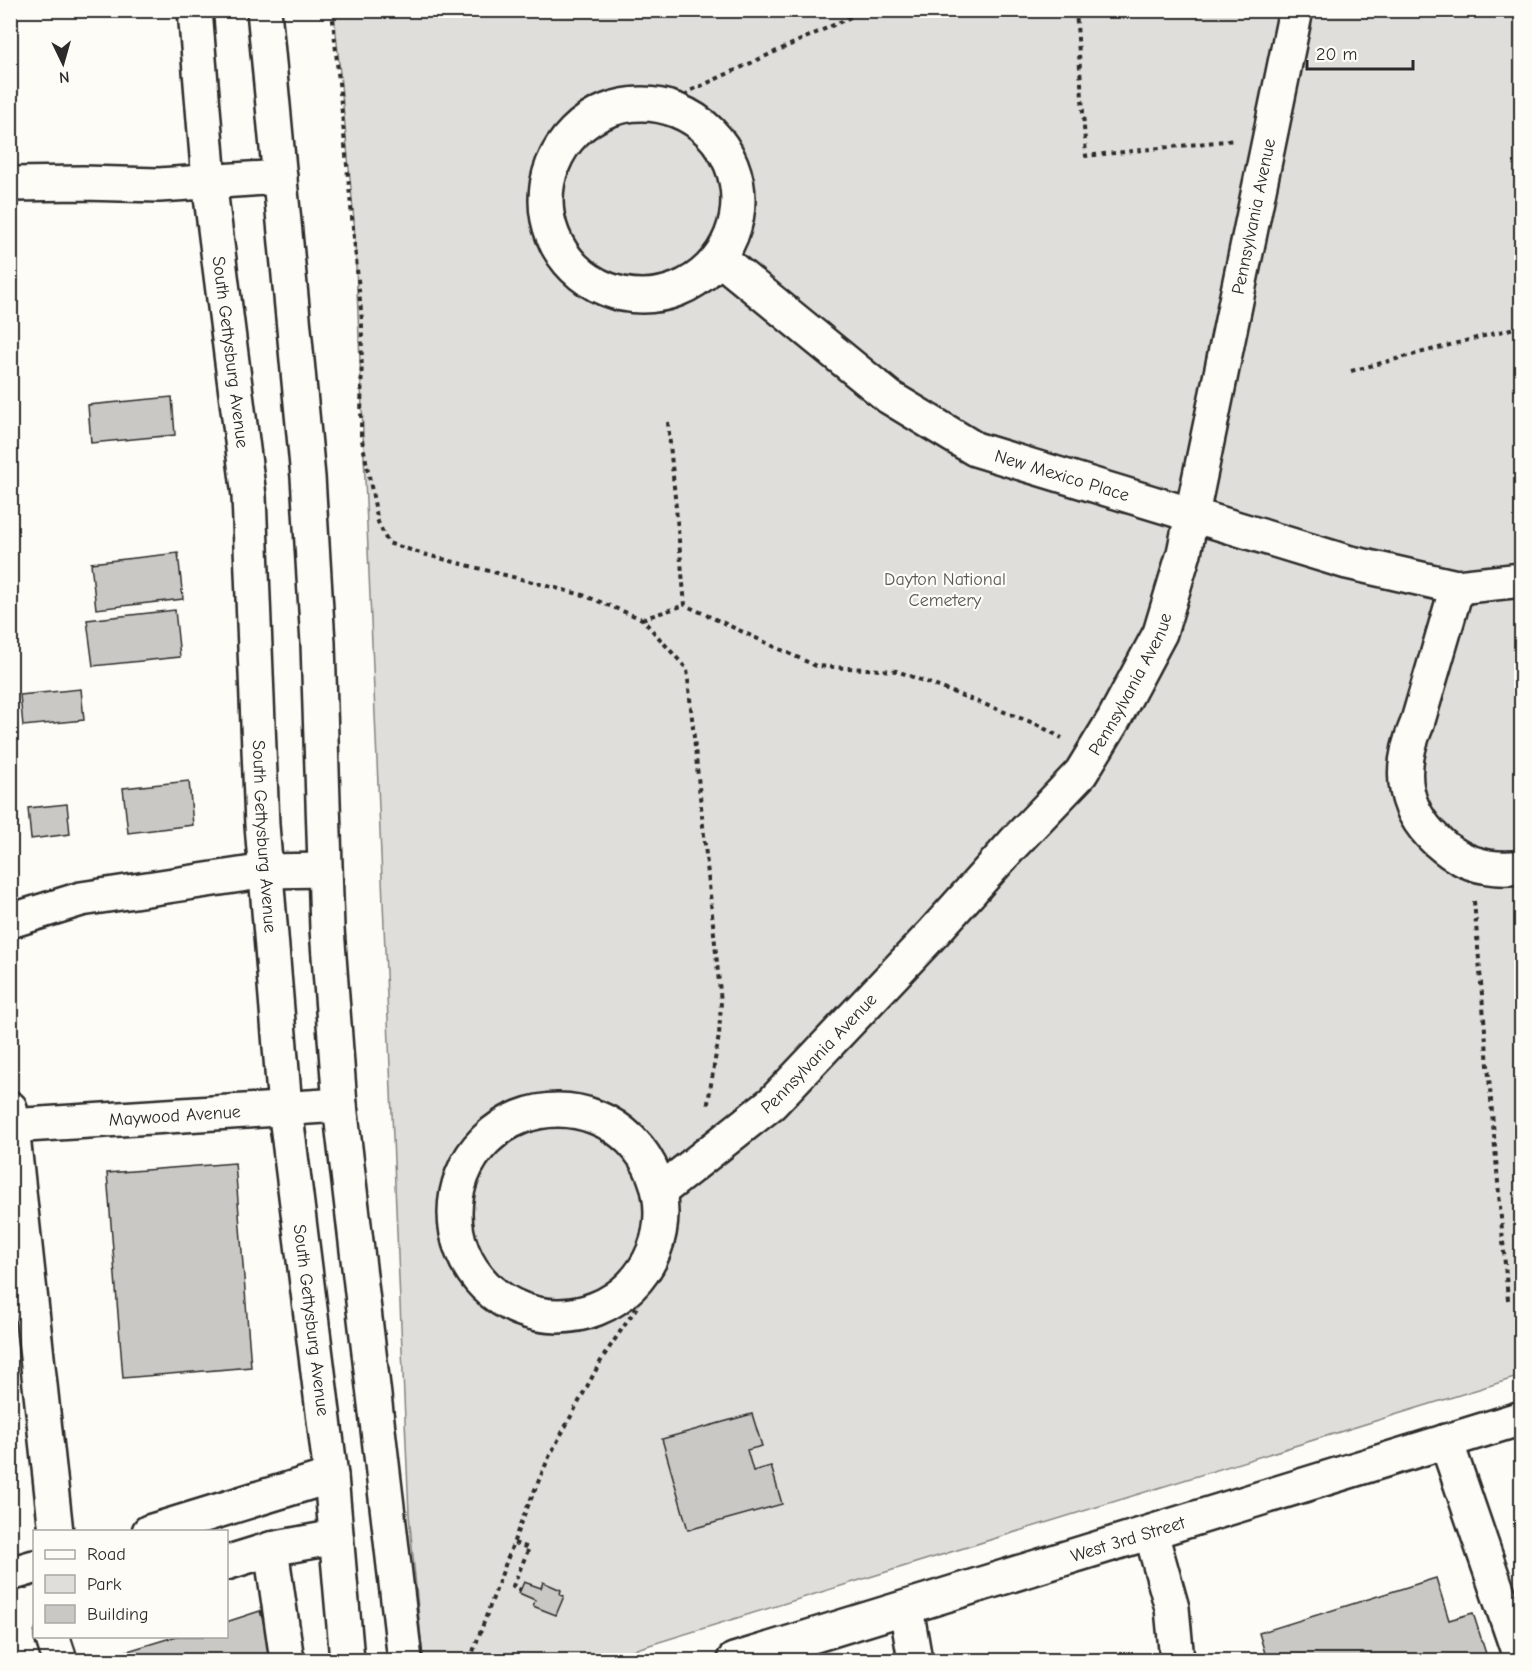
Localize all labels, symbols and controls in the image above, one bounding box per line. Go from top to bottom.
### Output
north arrow [33,33,93,93]
scale bar [1307,33,1414,71]
text: 20 m [1316,44,1357,65]
text: N [58,68,70,86]
street label: Pennsylvania Avenue [1228,137,1280,296]
street label: South Gettysburg Avenue [208,255,253,449]
street label: New Mexico Place [992,446,1132,506]
park label: Dayton National Cemetery [884,569,1006,611]
street label: Pennsylvania Avenue [1084,611,1176,759]
street label: South Gettysburg Avenue [248,740,281,934]
street label: Pennsylvania Avenue [757,989,881,1119]
street label: Maywood Avenue [108,1101,241,1131]
street label: South Gettysburg Avenue [289,1223,333,1417]
street label: West 3rd Street [1068,1512,1189,1567]
legend [33,1530,228,1638]
text: Road [87,1544,126,1565]
text: Park [87,1574,122,1595]
text: Building [87,1604,149,1625]

